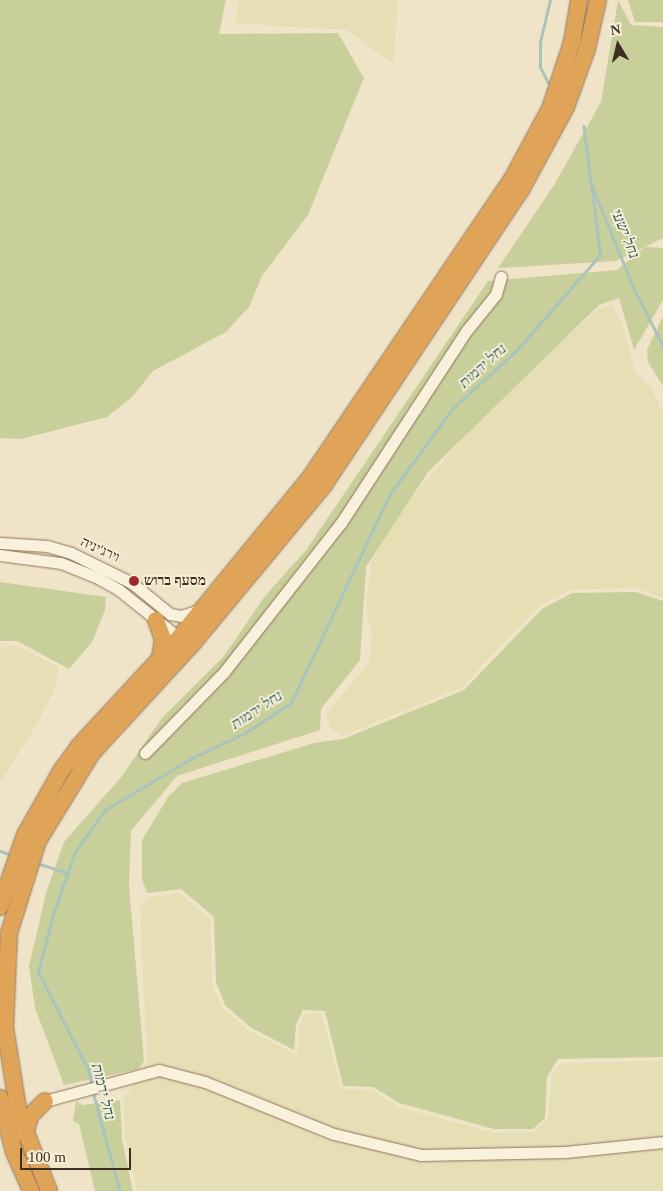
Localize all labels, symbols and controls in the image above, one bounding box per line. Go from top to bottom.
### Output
north arrow [593,20,643,70]
text: N [609,21,622,38]
water label: נחל ישעי [607,207,643,261]
water label: נחל ירמות [456,340,510,392]
street label: וירג'יניה [78,534,122,566]
place label: מסעף ברוש [144,573,206,589]
marker: מסעף ברוש [128,575,140,587]
water label: נחל ירמות [228,687,286,733]
water label: נחל ירמות [87,1062,119,1122]
scale bar [22,1138,134,1170]
text: 100 m [28,1149,66,1165]

